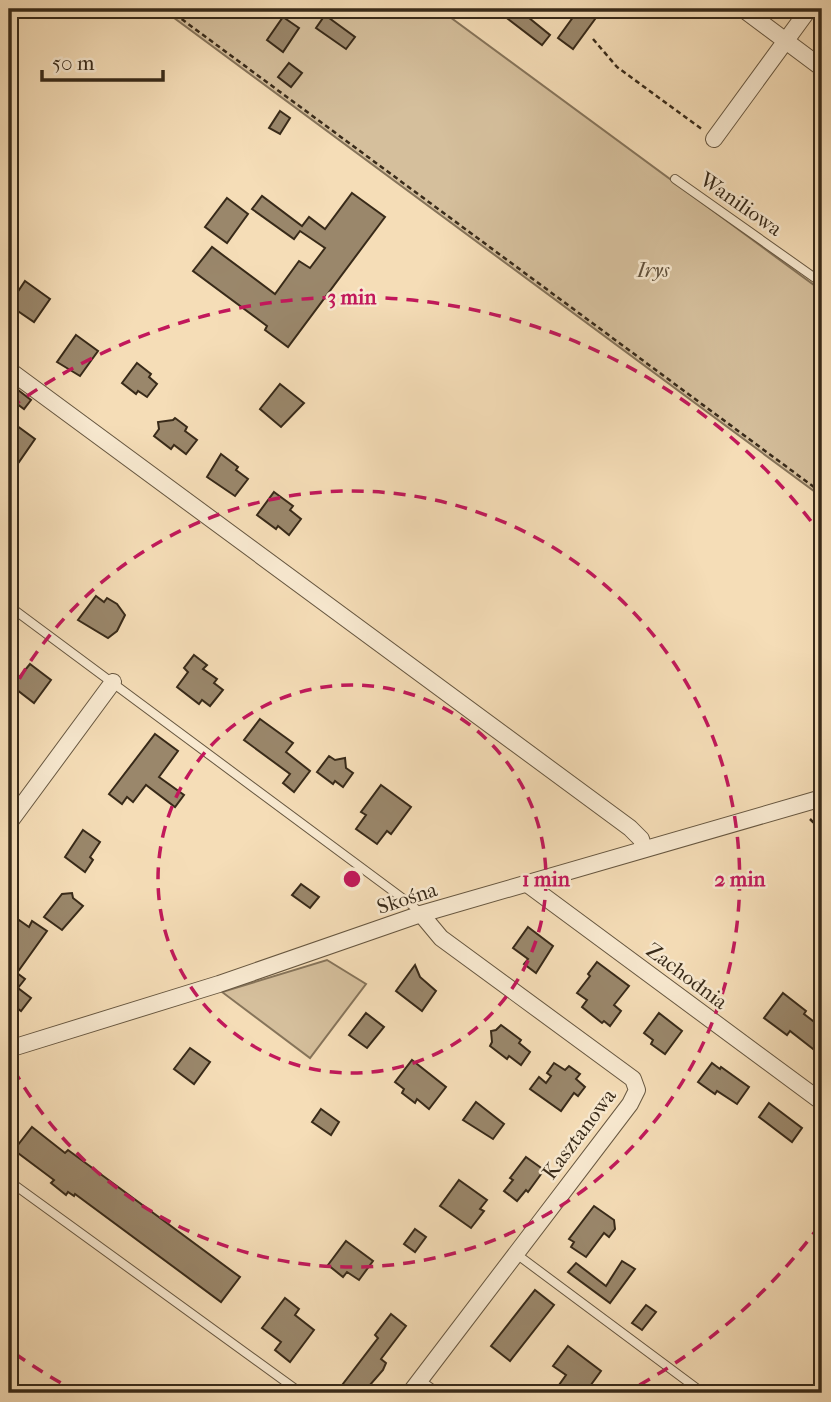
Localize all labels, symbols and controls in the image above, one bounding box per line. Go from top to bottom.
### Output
scale bar [42,38,163,82]
text: 50 m [52,51,95,75]
street label: Waniliowa [695,167,787,241]
park label: Irys [636,258,670,282]
text: 3 min [328,285,377,309]
centre of rings [340,867,364,891]
text: 1 min [522,867,571,891]
text: 2 min [714,867,766,891]
street label: Skośna [374,877,440,919]
street label: Zachodnia [642,938,732,1014]
street label: Kasztanowa [537,1084,621,1184]

